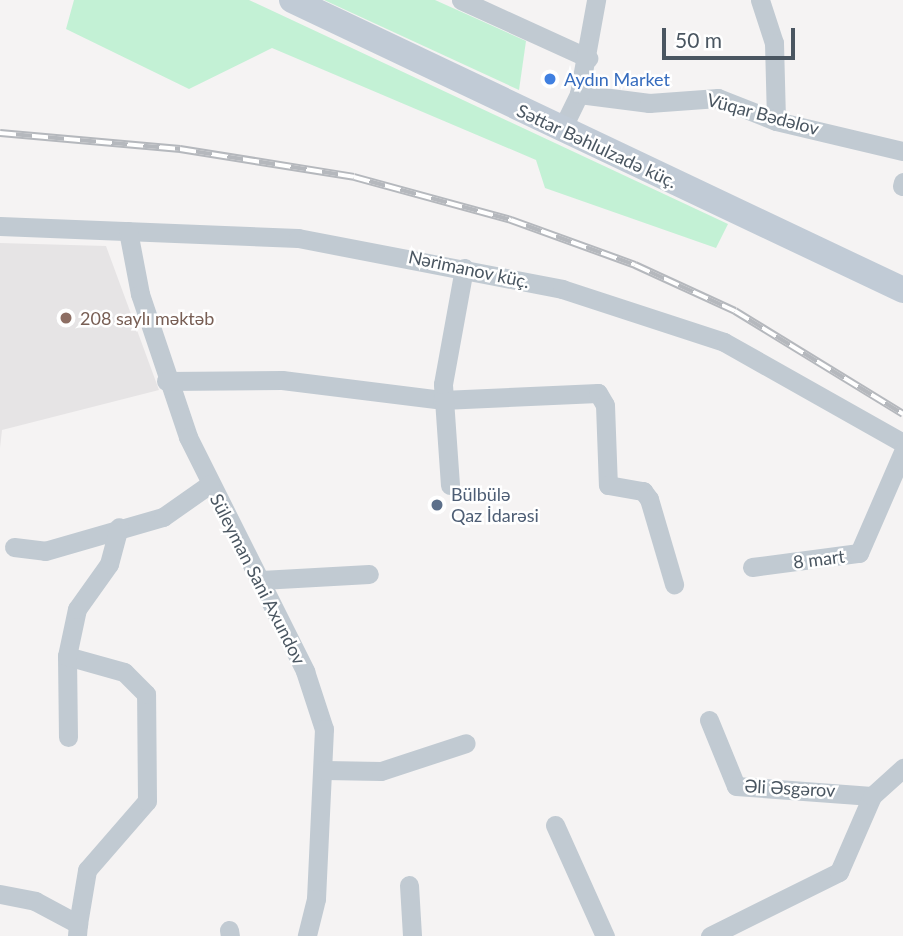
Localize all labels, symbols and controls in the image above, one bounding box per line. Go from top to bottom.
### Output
scale bar [665,14,798,58]
text: 50 m [675,27,722,52]
place label: Aydın Market [564,68,670,90]
marker: Aydın Market [542,71,558,87]
street label: Vüqar Bədəlov [704,89,822,139]
street label: Səttar Bəhlulzadə küç. [513,99,681,193]
street label: Nərimanov küç. [406,246,532,292]
place label: 208 saylı məktəb [80,307,214,329]
marker: 208 saylı məktəb [58,310,74,326]
place label: Bülbülə Qaz İdarəsi [451,484,539,526]
street label: Süleyman Sani Axundov [205,490,311,668]
marker: Bülbülə Qaz İdarəsi [429,497,445,513]
street label: 8 mart [792,545,846,573]
street label: Əli Əsgərov [744,775,836,801]

